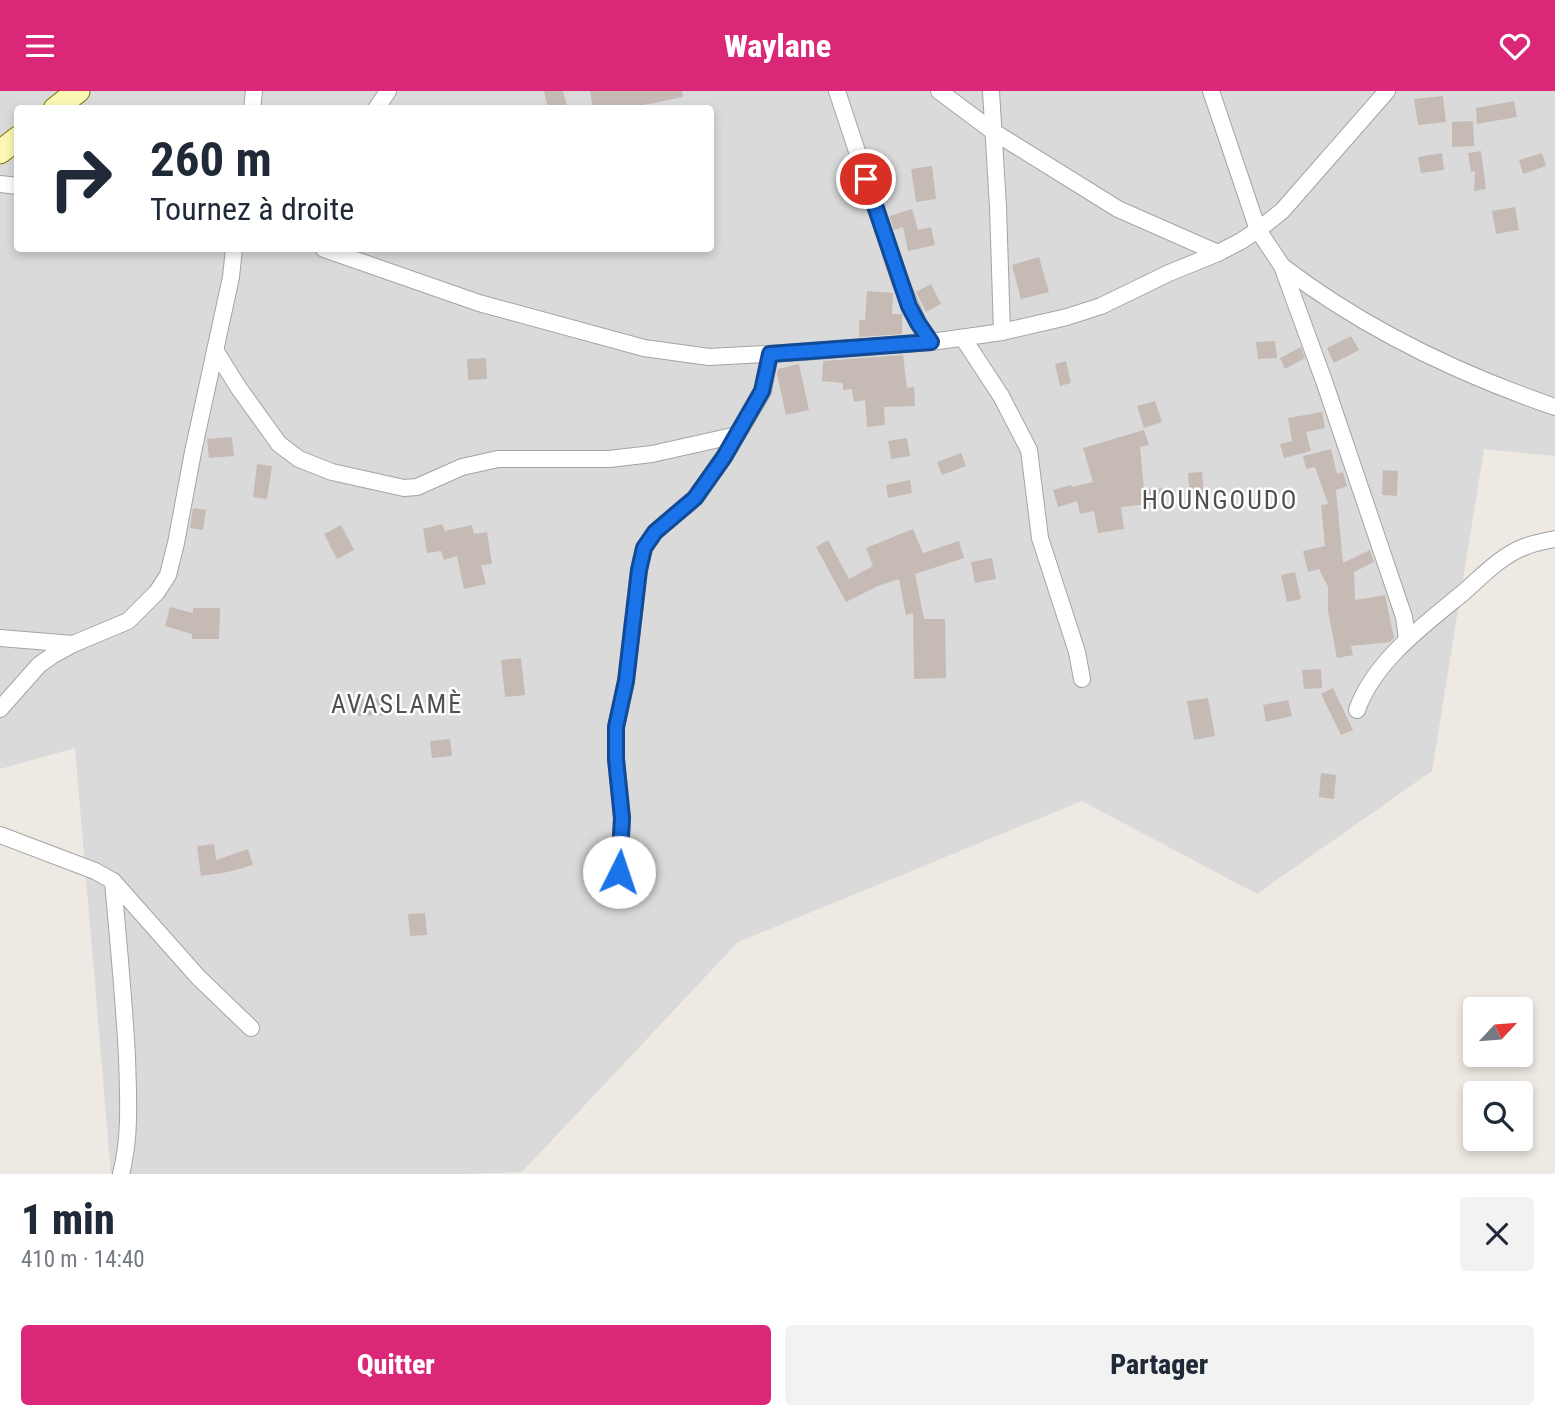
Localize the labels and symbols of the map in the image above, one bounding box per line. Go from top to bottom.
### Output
pin [836,149,896,209]
district label: HOUNGOUDO [1142,485,1298,515]
district label: AVASLAMÈ [331,689,463,719]
position arrow [582,835,656,909]
north arrow [1463,997,1533,1067]

